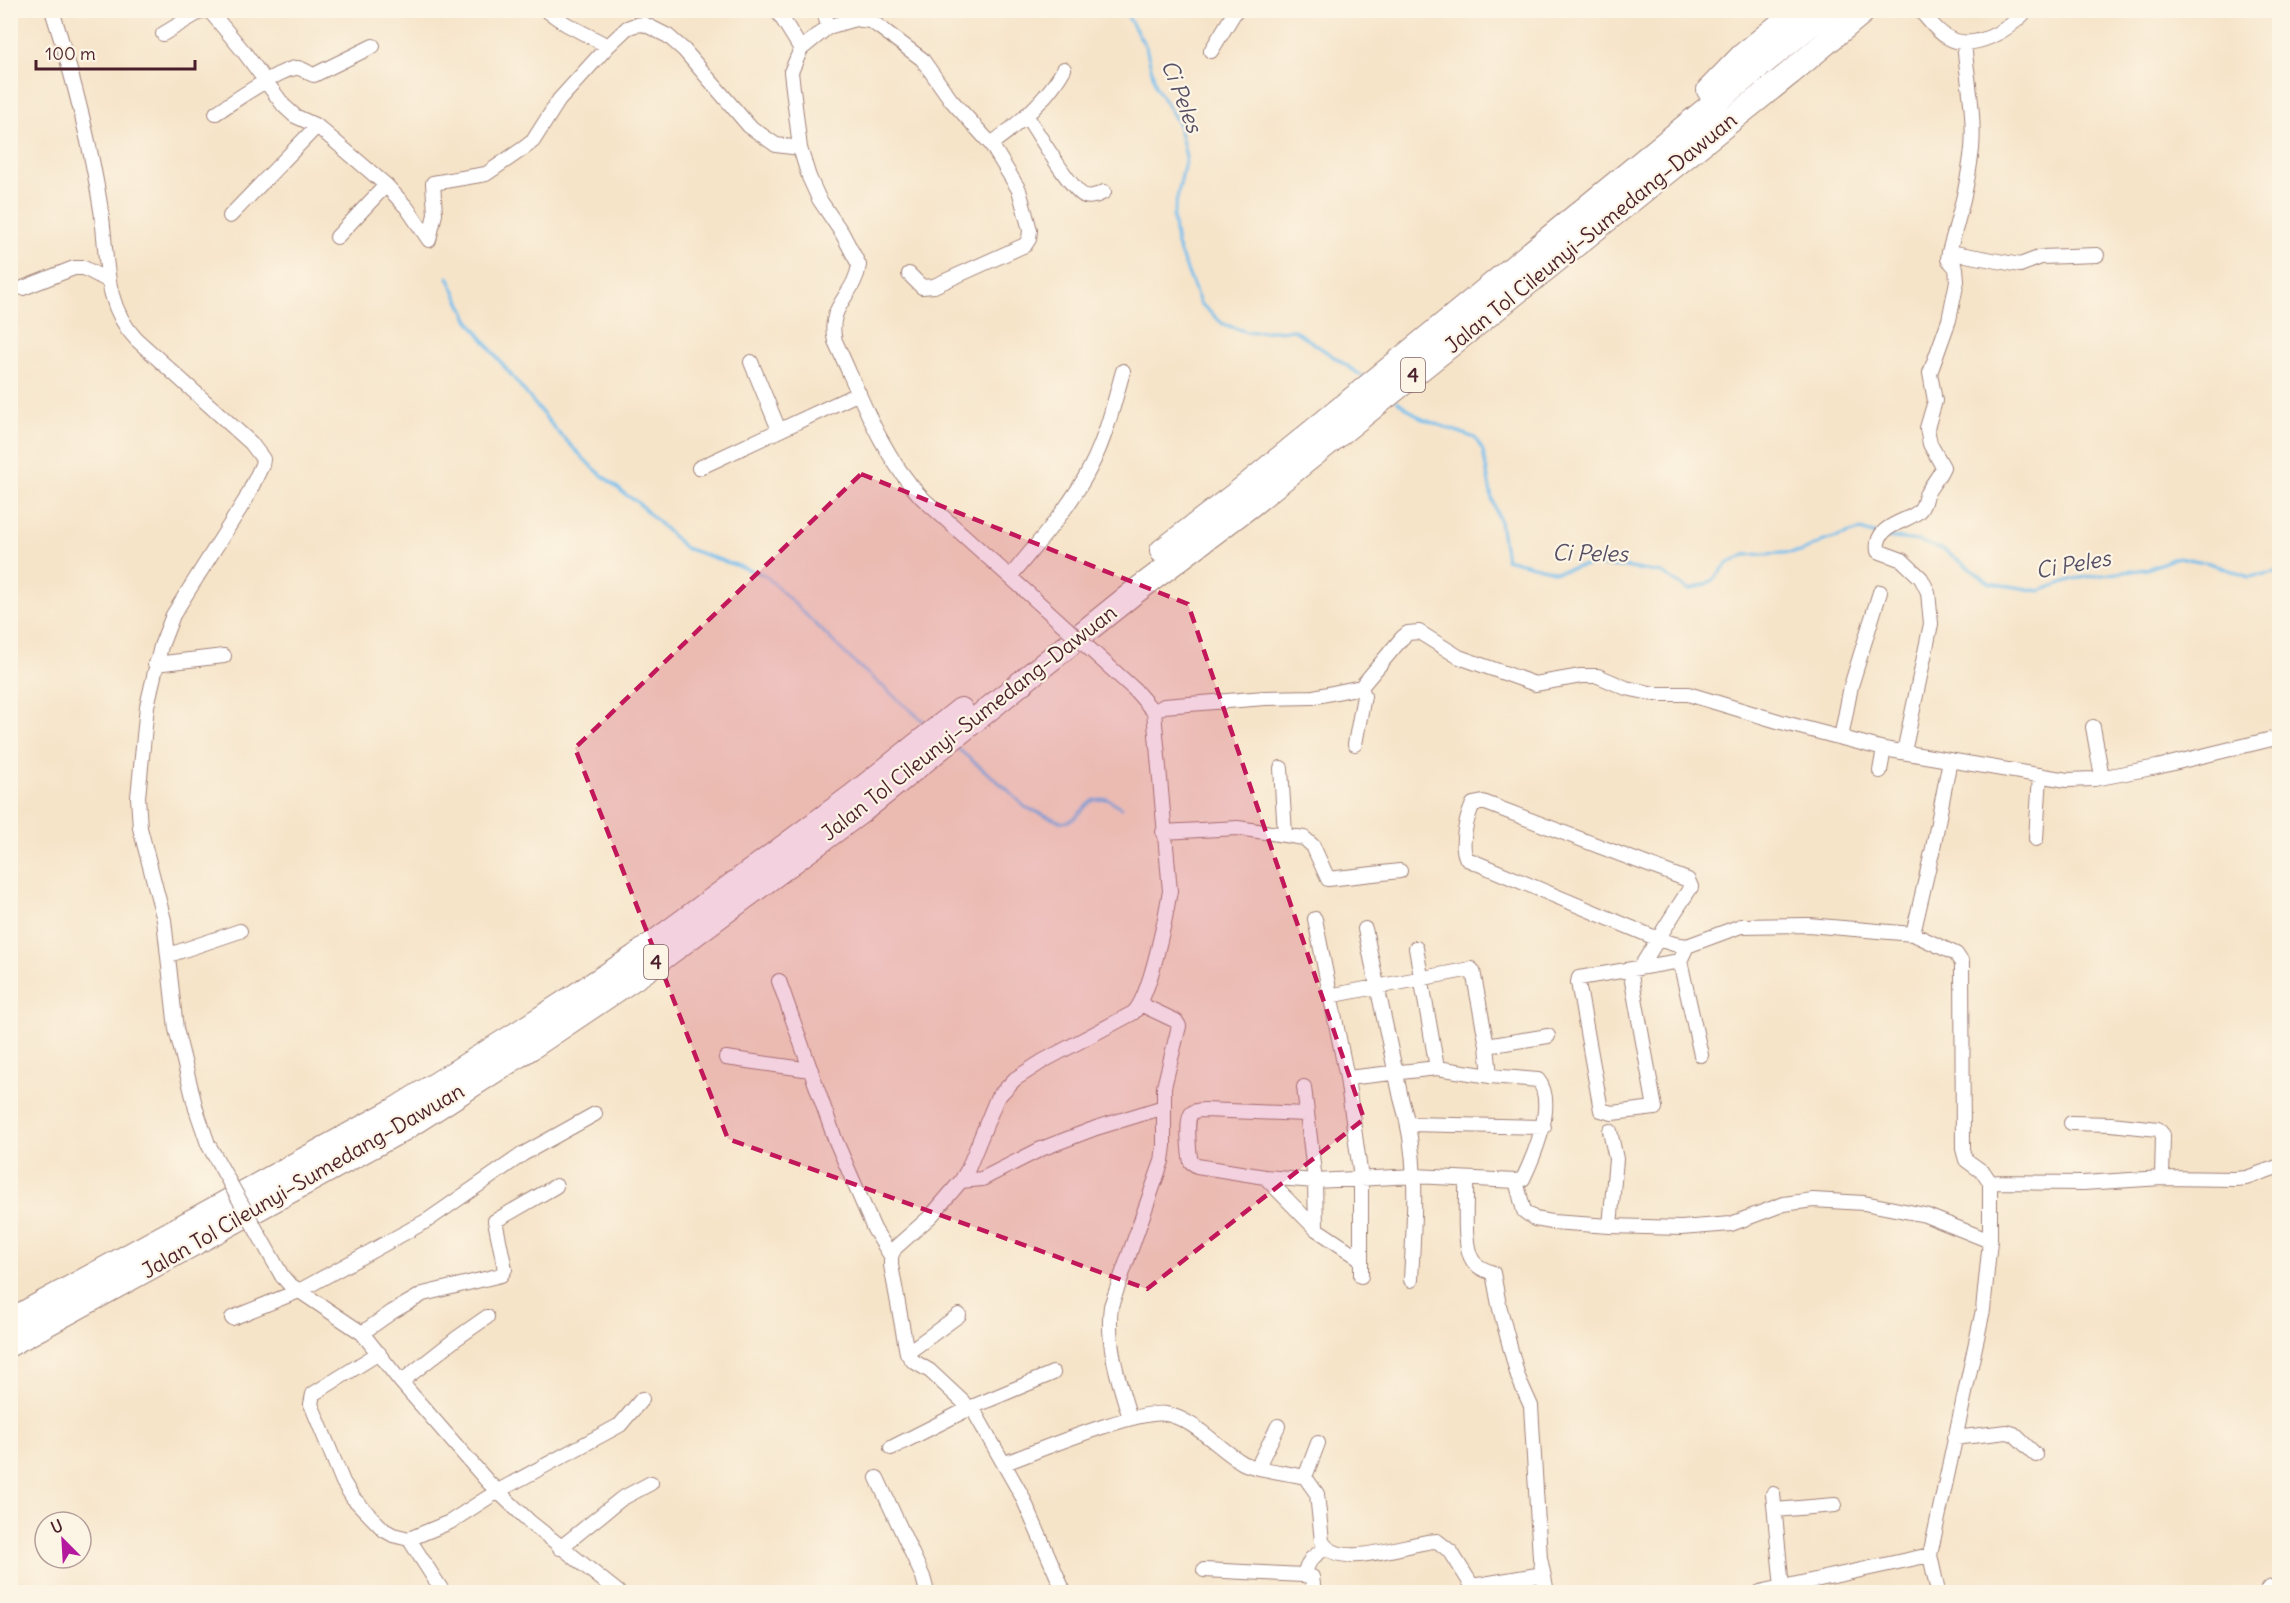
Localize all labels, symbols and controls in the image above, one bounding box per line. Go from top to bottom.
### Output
scale bar [36,33,195,71]
text: 100 m [45,42,96,65]
water label: Ci Peles [1155,56,1209,138]
street label: Jalan Tol Cileunyi–Sumedang–Dawuan [1439,106,1742,359]
road number: 4 [1401,358,1425,392]
water label: Ci Peles [1552,538,1630,568]
water label: Ci Peles [2033,543,2115,584]
street label: Jalan Tol Cileunyi–Sumedang–Dawuan [815,599,1122,846]
road number: 4 [644,945,668,979]
street label: Jalan Tol Cileunyi–Sumedang–Dawuan [137,1077,469,1284]
north arrow [33,1510,93,1570]
text: U [48,1515,66,1538]

